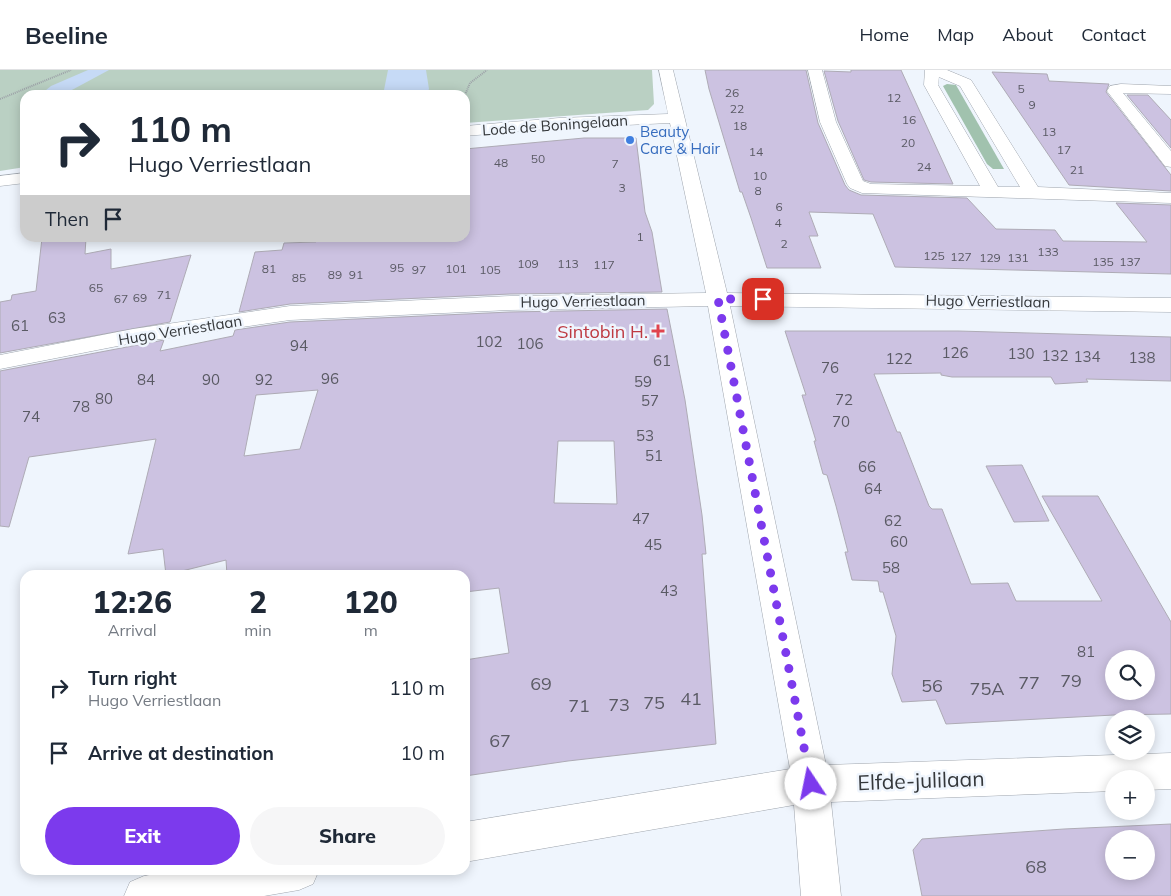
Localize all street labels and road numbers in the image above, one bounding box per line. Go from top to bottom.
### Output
street label: Lode de Boningelaan [481,110,629,140]
street label: Hugo Verriestlaan [520,290,646,312]
street label: Hugo Verriestlaan [925,290,1051,312]
street label: Hugo Verriestlaan [117,311,243,349]
street label: Elfde-julilaan [857,765,985,795]

